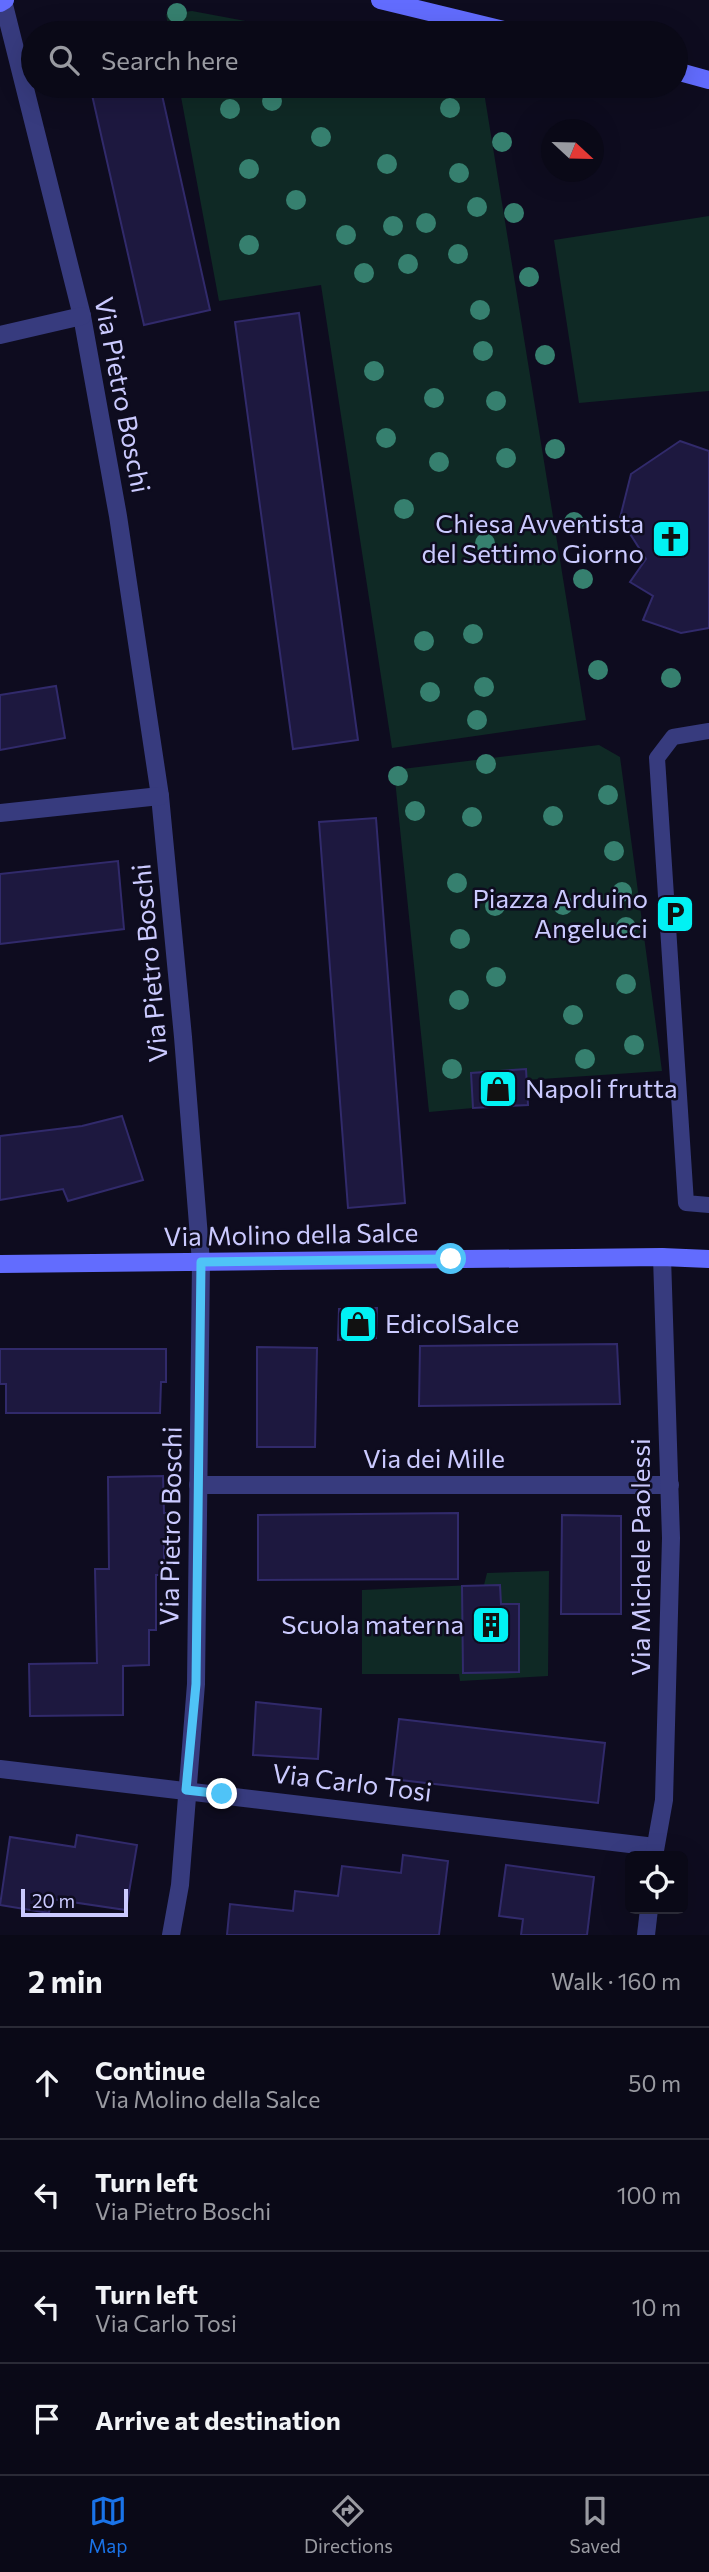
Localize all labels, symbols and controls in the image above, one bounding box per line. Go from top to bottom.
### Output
search box [21,21,688,98]
icon: search [45,41,83,79]
text: Search here [101,44,239,75]
north arrow [541,119,604,182]
street label: Via Pietro Boschi [89,294,158,495]
place label: Chiesa Avventista del Settimo Giorno [422,507,644,568]
church icon: Chiesa Avventista del Settimo Giorno [650,518,692,560]
street label: Via Pietro Boschi [124,863,173,1064]
place label: Piazza Arduino Angelucci [472,882,648,943]
parking icon: Piazza Arduino Angelucci [654,893,696,935]
shop icon: Napoli frutta [477,1068,519,1110]
place label: Napoli frutta [525,1072,677,1103]
street label: Via Molino della Salce [163,1216,419,1251]
route start [435,1243,466,1274]
shop icon: EdicolSalce [337,1303,379,1345]
place label: EdicolSalce [385,1307,519,1338]
street label: Via Pietro Boschi [152,1426,187,1626]
street label: Via Michele Paolessi [624,1438,655,1676]
street label: Via dei Mille [363,1442,505,1473]
building icon: Scuola materna [470,1604,512,1646]
place label: Scuola materna [281,1608,464,1639]
street label: Via Carlo Tosi [271,1756,434,1807]
route end [206,1778,237,1809]
map controls [625,1851,688,1914]
button: locate [625,1851,688,1914]
scale bar [21,1886,128,1918]
text: 20 m [32,1889,75,1912]
text: 2 min [28,1962,103,1999]
text: Walk · 160 m [551,1967,681,1995]
text: Continue [95,2054,205,2085]
icon: ahead [28,2064,66,2102]
text: 50 m [628,2069,681,2097]
text: Via Molino della Salce [95,2085,320,2113]
text: Turn left [95,2166,198,2197]
icon: left [28,2176,66,2214]
text: 100 m [617,2181,681,2209]
text: Via Pietro Boschi [95,2197,271,2225]
text: Turn left [95,2278,198,2309]
icon: left [28,2288,66,2326]
text: 10 m [632,2293,681,2321]
text: Via Carlo Tosi [95,2309,237,2337]
icon: arrive [28,2400,66,2438]
text: Arrive at destination [95,2404,341,2435]
tab: Map [88,2492,127,2557]
tab: Directions [304,2492,393,2557]
tab: Saved [569,2492,621,2557]

